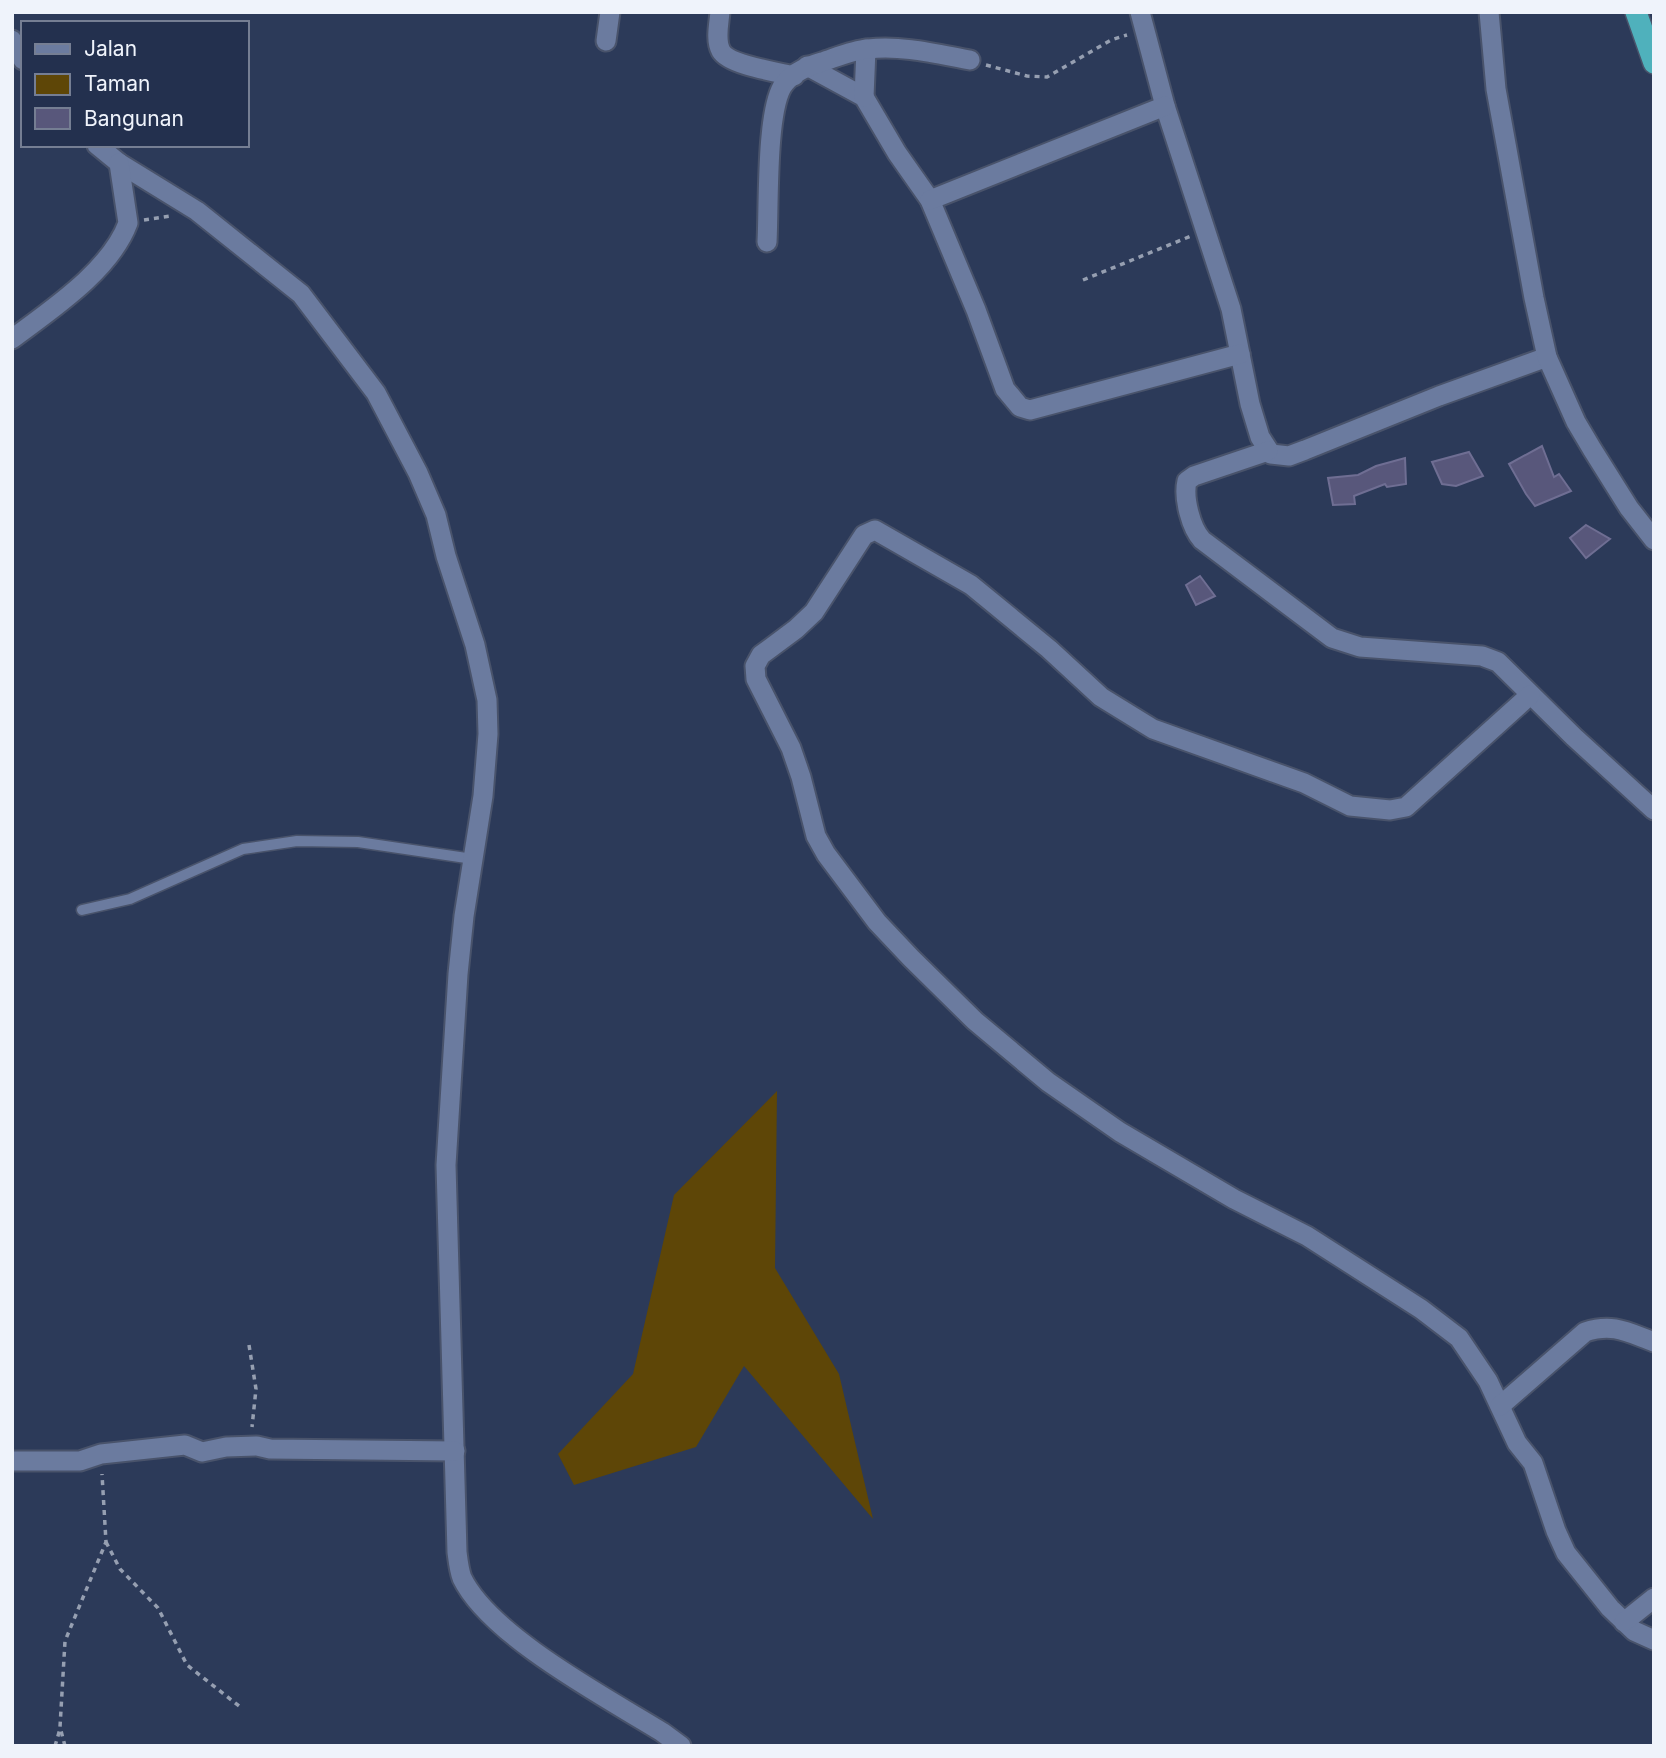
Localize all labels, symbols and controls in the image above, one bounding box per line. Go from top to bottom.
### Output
legend [21,21,248,147]
text: Jalan [84,36,137,61]
text: Taman [84,71,150,96]
text: Bangunan [84,106,184,131]

